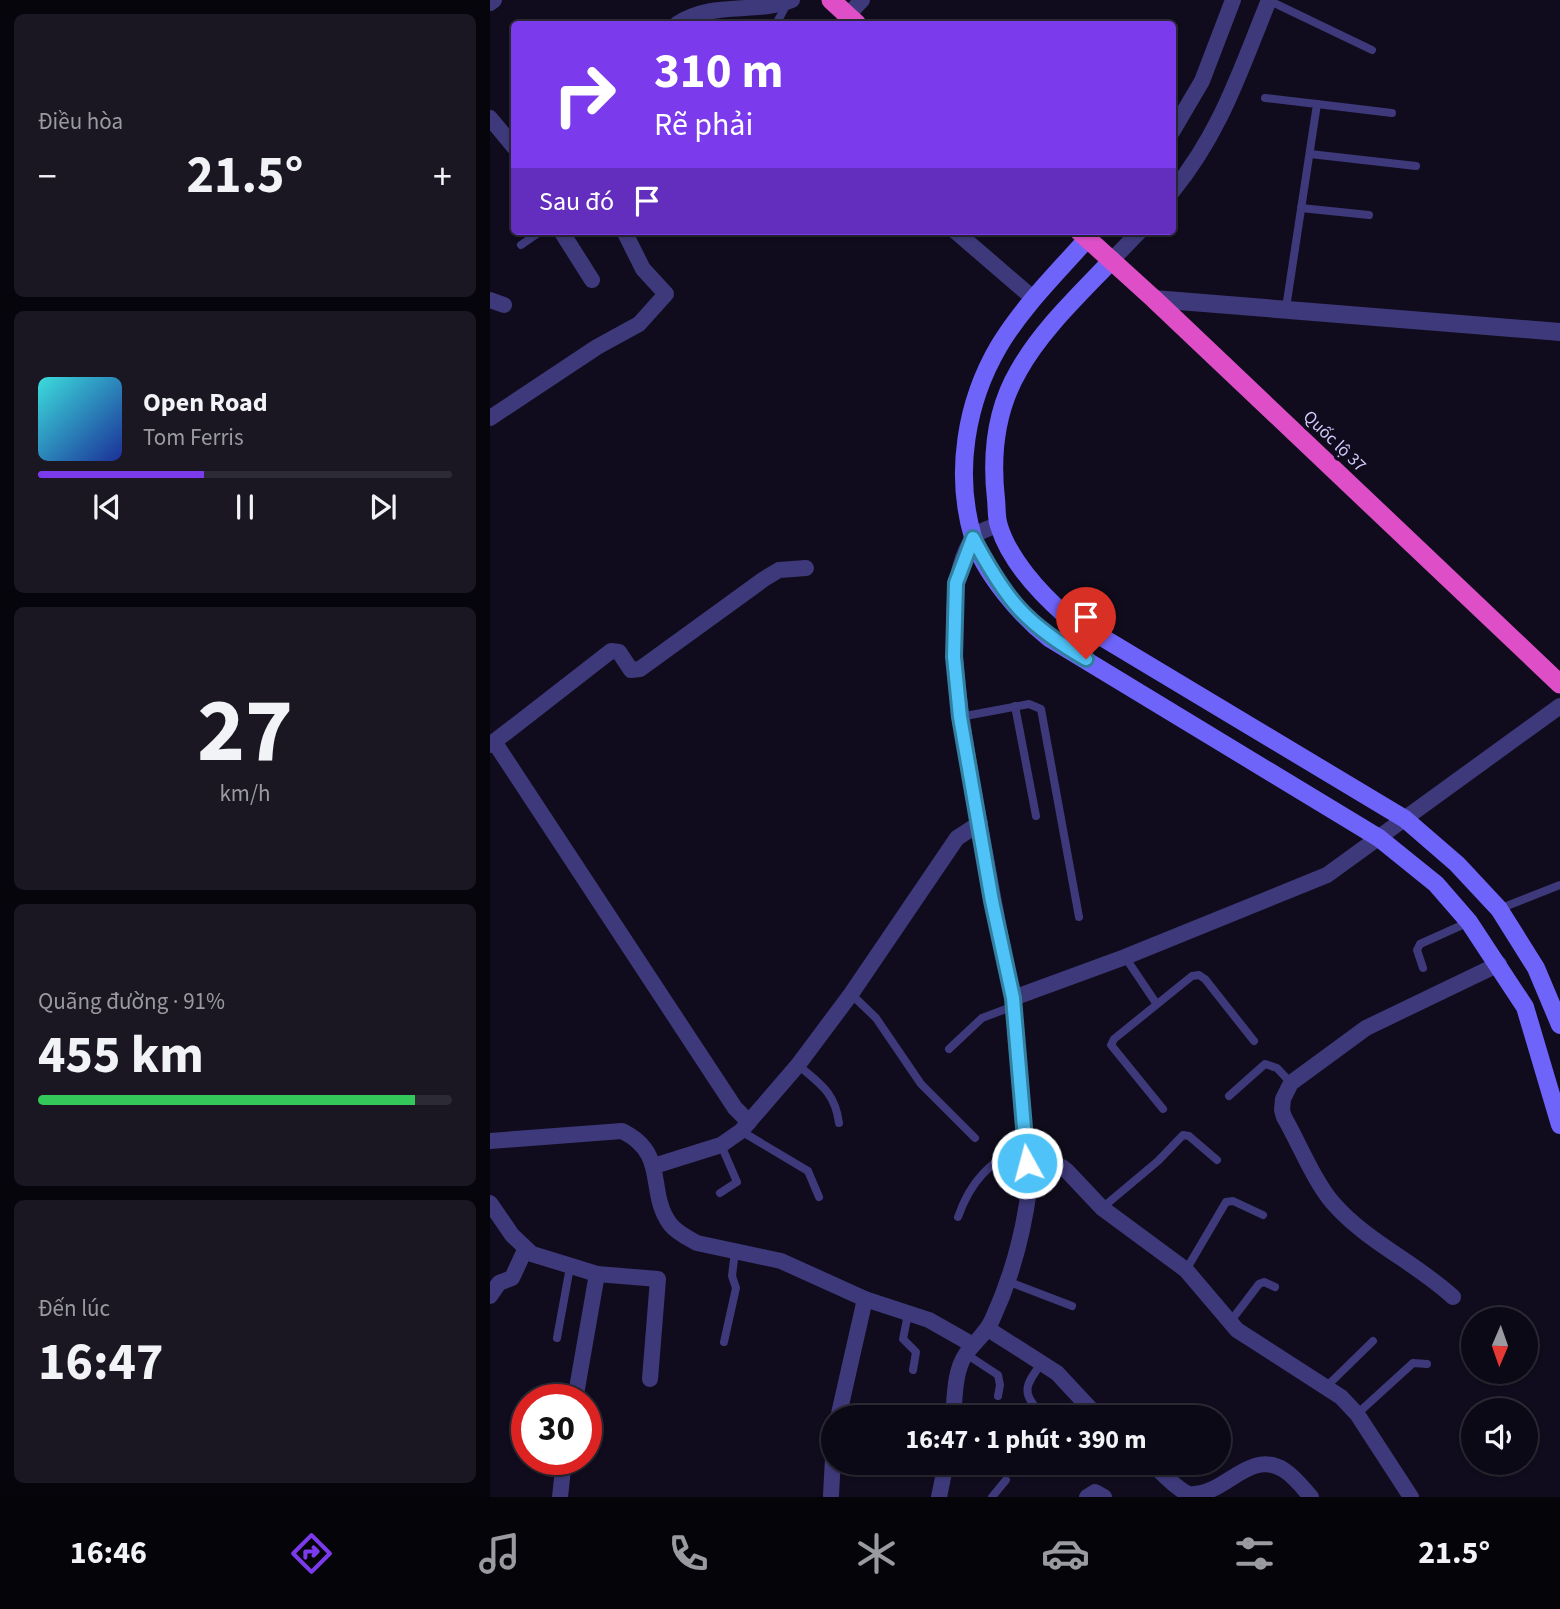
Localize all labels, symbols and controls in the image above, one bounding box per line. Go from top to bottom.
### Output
text: 310 m [654,37,783,107]
icon: right [539,49,630,140]
text: Rẽ phải [654,102,753,148]
text: Điều hòa [38,105,123,138]
text: 21.5° [187,139,303,213]
text: − [38,150,57,204]
text: + [433,150,452,204]
icon: arrive [628,182,666,220]
text: Sau đó [539,183,614,220]
text: Open Road [143,384,268,421]
street label: Quốc lộ 37 [1297,405,1372,478]
text: Tom Ferris [143,421,244,454]
icon: previous [88,488,126,526]
icon: pause [226,488,264,526]
icon: next [364,488,402,526]
pin [1056,587,1116,659]
icon: arrive [1067,598,1105,636]
text: 27 [197,667,293,796]
text: km/h [219,777,271,810]
text: Quãng đường · 91% [38,985,225,1018]
text: 455 km [38,1019,204,1093]
position arrow [990,1126,1064,1200]
text: Đến lúc [38,1292,110,1325]
north arrow [1461,1307,1538,1384]
map controls [1461,1307,1538,1475]
text: 16:47 [38,1326,163,1400]
speed limit sign: 30 [511,1384,602,1475]
button: sound [1461,1398,1538,1475]
text: 16:47 · 1 phút · 390 m [905,1421,1147,1458]
icon: directions [287,1529,336,1578]
icon: music [475,1529,524,1578]
icon: phone [664,1529,713,1578]
icon: climate [852,1529,901,1578]
icon: car [1041,1529,1090,1578]
icon: filters [1230,1529,1279,1578]
text: 16:46 [70,1530,147,1576]
text: 21.5° [1418,1530,1490,1576]

